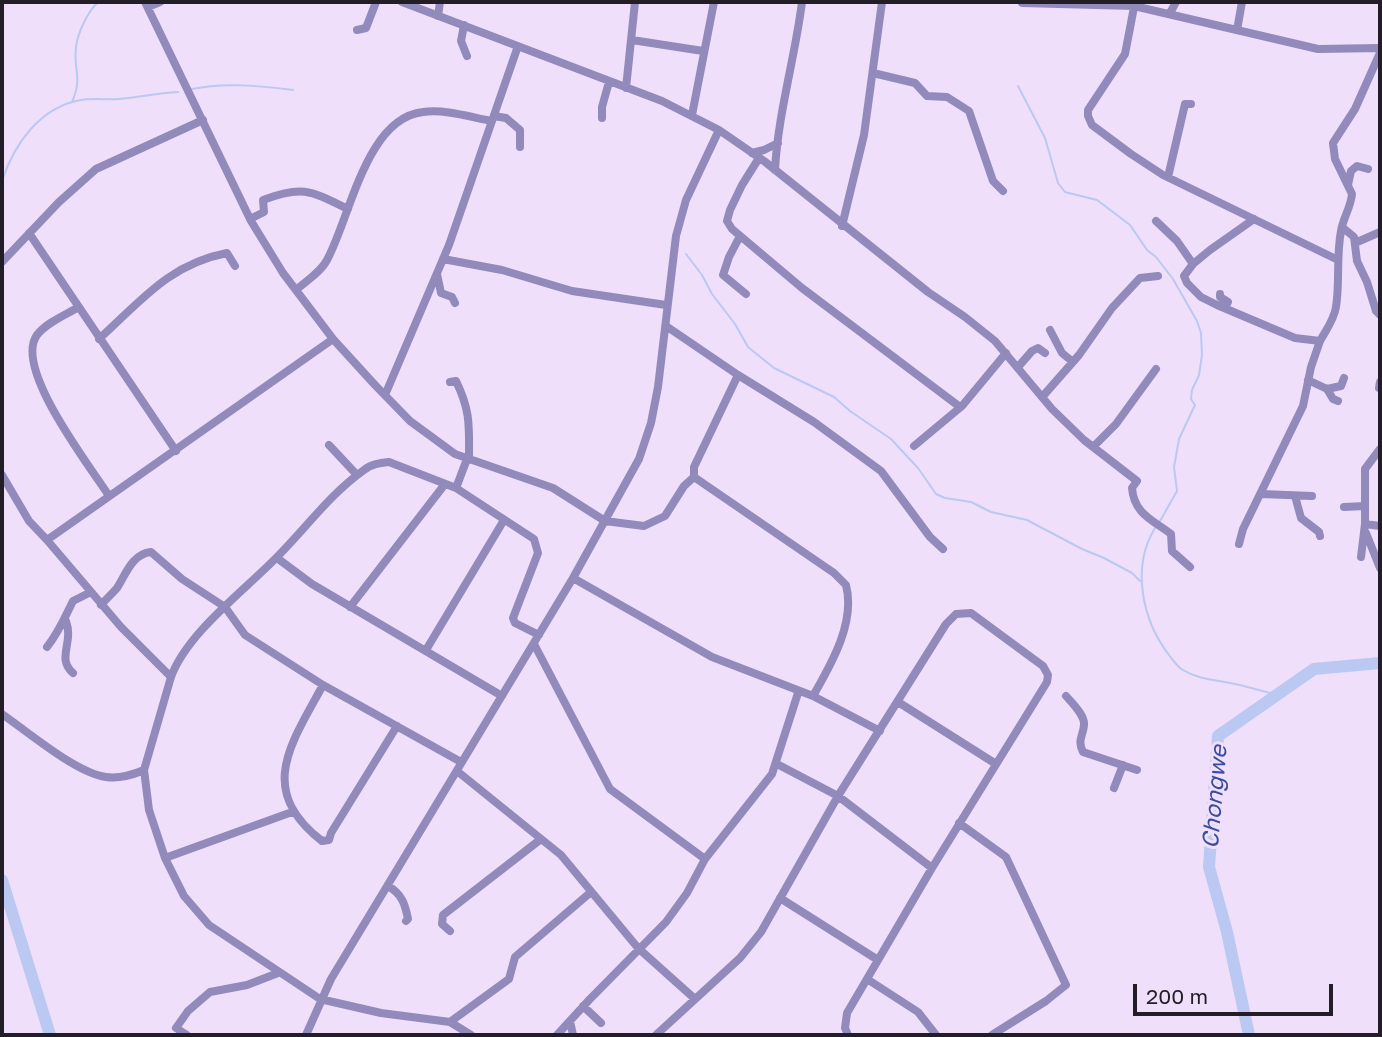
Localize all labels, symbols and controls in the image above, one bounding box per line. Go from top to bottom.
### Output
water label: Chongwe [1197,744,1233,850]
scale bar [1137,970,1336,1014]
text: 200 m [1146,983,1208,1009]

